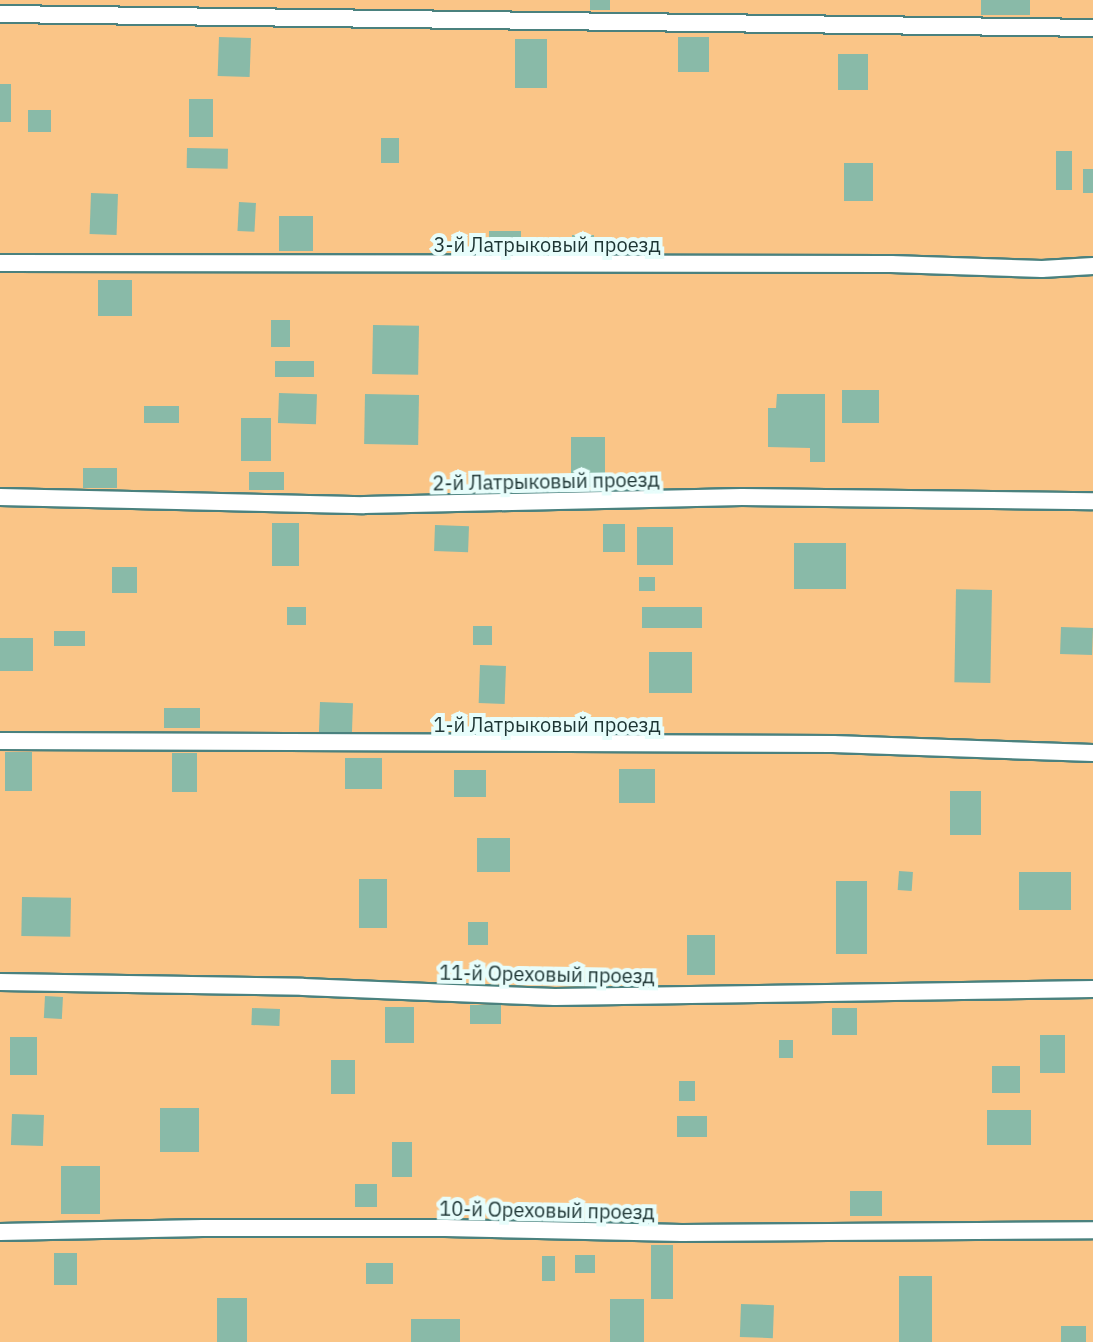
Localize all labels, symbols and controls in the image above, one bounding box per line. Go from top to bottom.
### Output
street label: 3-й Латрыковый проезд [433,232,661,256]
street label: 2-й Латрыковый проезд [432,467,660,495]
street label: 1-й Латрыковый проезд [433,712,661,736]
street label: 11-й Ореховый проезд [439,960,655,988]
street label: 10-й Ореховый проезд [439,1196,655,1224]

